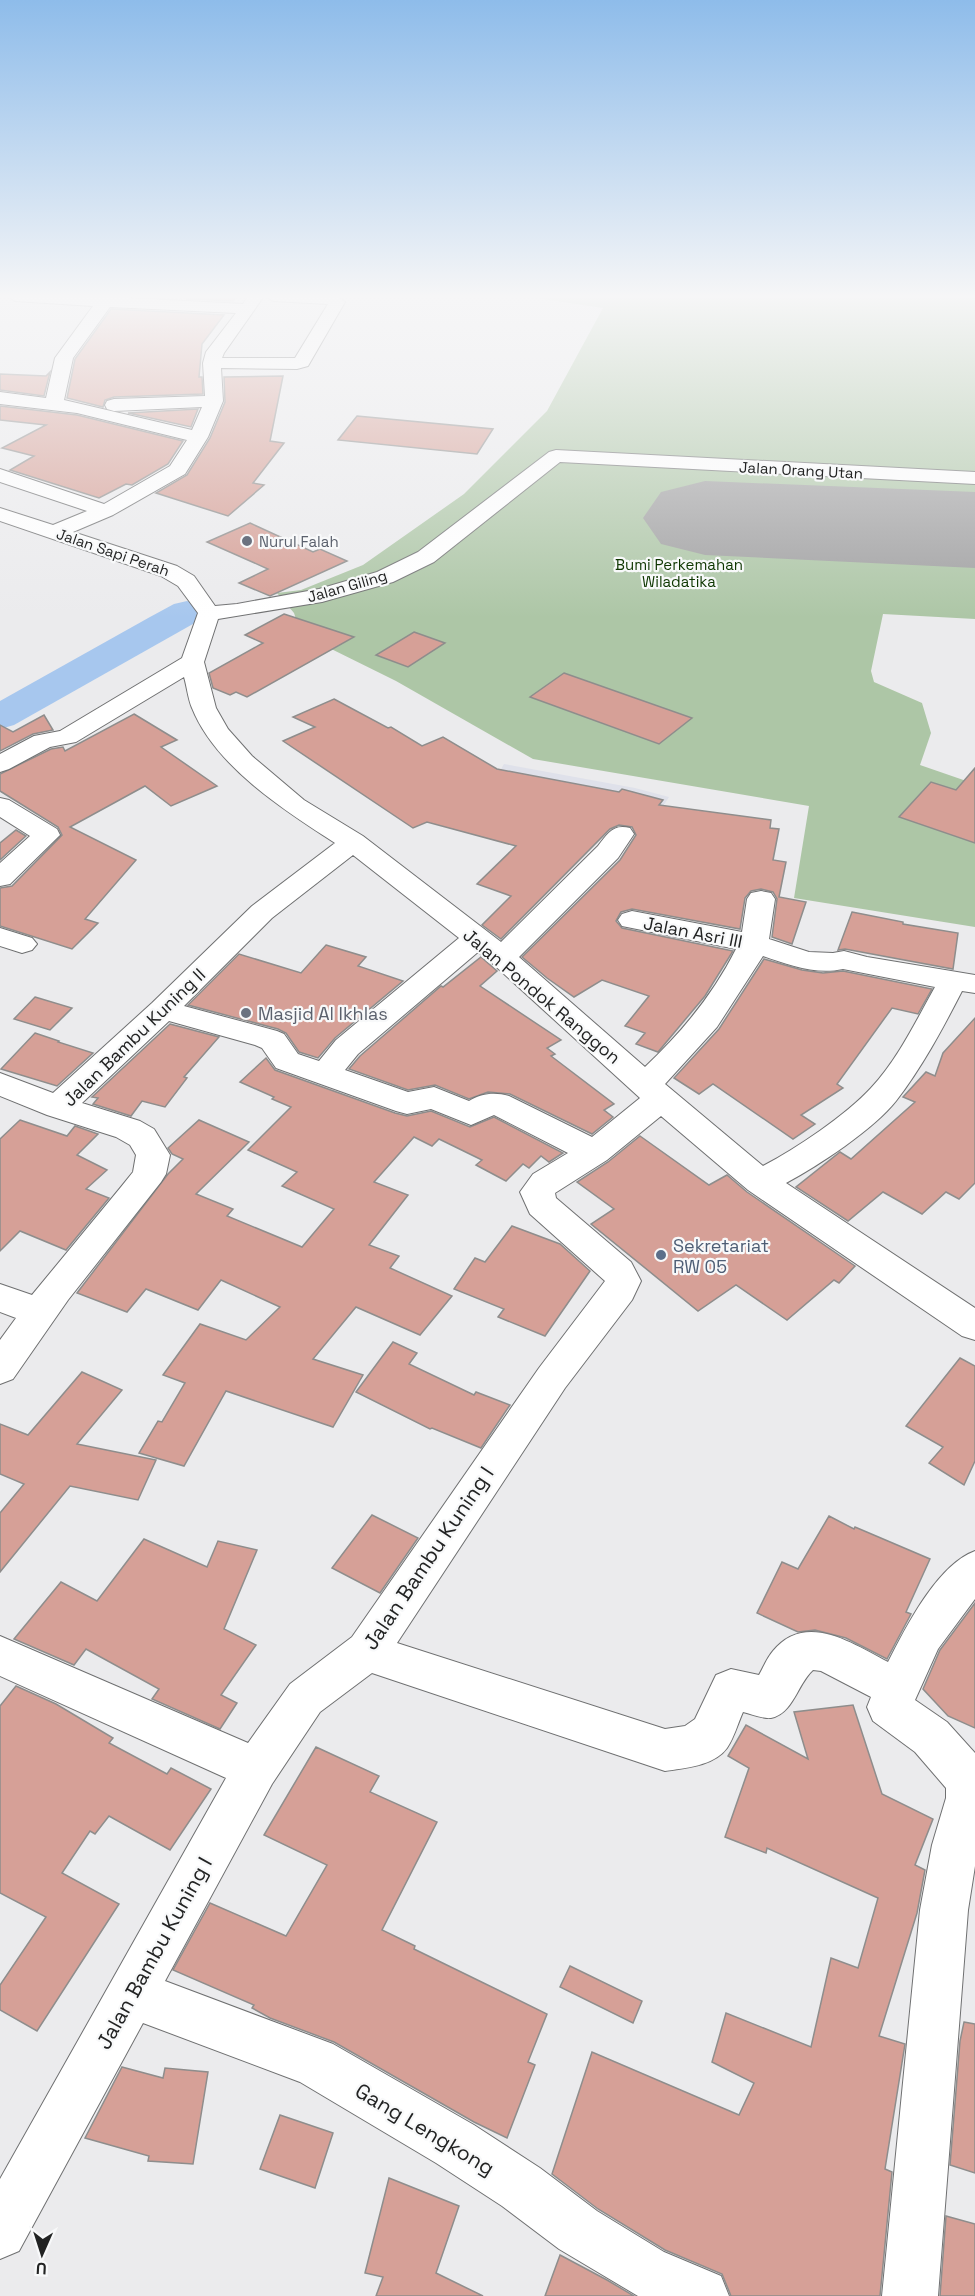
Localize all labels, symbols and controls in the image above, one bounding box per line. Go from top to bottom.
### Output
street label: Jalan Orang Utan [739,457,863,483]
street label: Jalan Sapi Perah [54,524,172,580]
place label: Nurul Falah [259,532,339,551]
marker: Nurul Falah [240,534,254,548]
park label: Bumi Perkemahan Wiladatika [615,555,743,591]
street label: Jalan Giling [305,566,389,606]
street label: Jalan Asri III [641,911,745,953]
street label: Jalan Pondok Ranggon [458,923,626,1069]
street label: Jalan Bambu Kuning II [58,963,210,1111]
place label: Masjid Al Ikhlas [258,1002,388,1025]
marker: Masjid Al Ikhlas [239,1006,253,1020]
place label: Sekretariat RW 05 [673,1234,769,1278]
marker: Sekretariat RW 05 [654,1248,668,1262]
street label: Jalan Bambu Kuning I [357,1461,499,1655]
street label: Jalan Bambu Kuning I [90,1852,218,2054]
street label: Gang Lengkong [350,2077,500,2181]
north arrow [12,2224,72,2284]
text: U [35,2258,47,2279]

